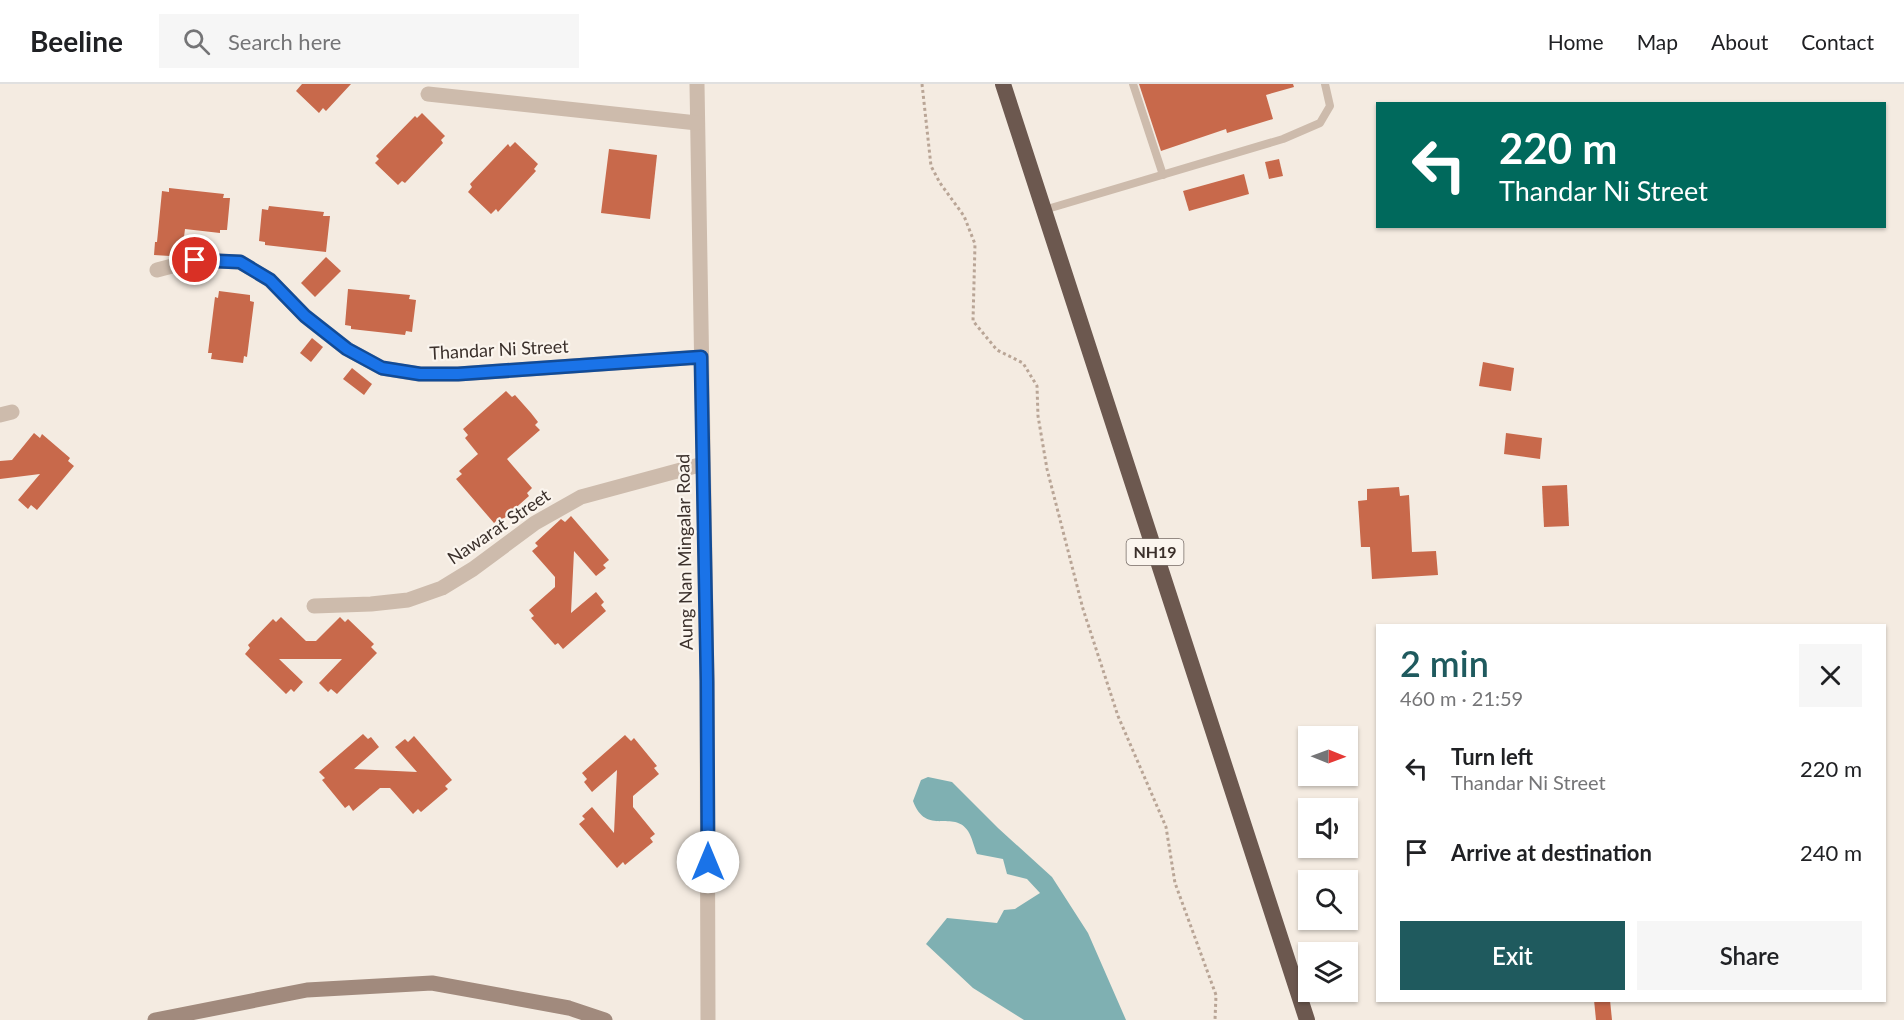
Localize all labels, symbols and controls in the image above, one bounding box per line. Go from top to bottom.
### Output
search box [159,14,579,68]
text: Beeline [30,24,123,58]
icon: search [180,25,213,58]
text: Search here [228,28,341,55]
text: Home [1548,29,1604,54]
text: Map [1637,29,1678,54]
text: About [1711,29,1768,54]
text: Contact [1801,29,1874,54]
text: 220 m [1499,123,1617,173]
icon: left [1400,126,1478,204]
text: Thandar Ni Street [1499,174,1708,207]
pin [169,234,220,285]
icon: arrive [178,243,211,276]
street label: Thandar Ni Street [429,334,570,364]
street label: Aung Nan Mingalar Road [671,454,697,650]
street label: Nawarat Street [443,483,554,569]
road number: NH19 [1126,539,1184,565]
text: 2 min [1400,641,1489,685]
button: close [1799,644,1862,707]
text: 460 m · 21:59 [1400,686,1523,710]
north arrow [1298,726,1358,786]
map controls [1298,726,1358,1002]
text: Turn left [1451,743,1533,770]
icon: left [1400,752,1433,785]
text: 220 m [1800,755,1862,782]
text: Thandar Ni Street [1451,770,1606,794]
button: sound [1298,798,1358,858]
position arrow [676,830,740,894]
icon: arrive [1400,836,1433,869]
text: Arrive at destination [1451,839,1652,866]
text: 240 m [1800,839,1862,866]
button: search [1298,870,1358,930]
button: Exit [1400,921,1625,990]
button: Share [1637,921,1862,990]
button: layers [1298,942,1358,1002]

